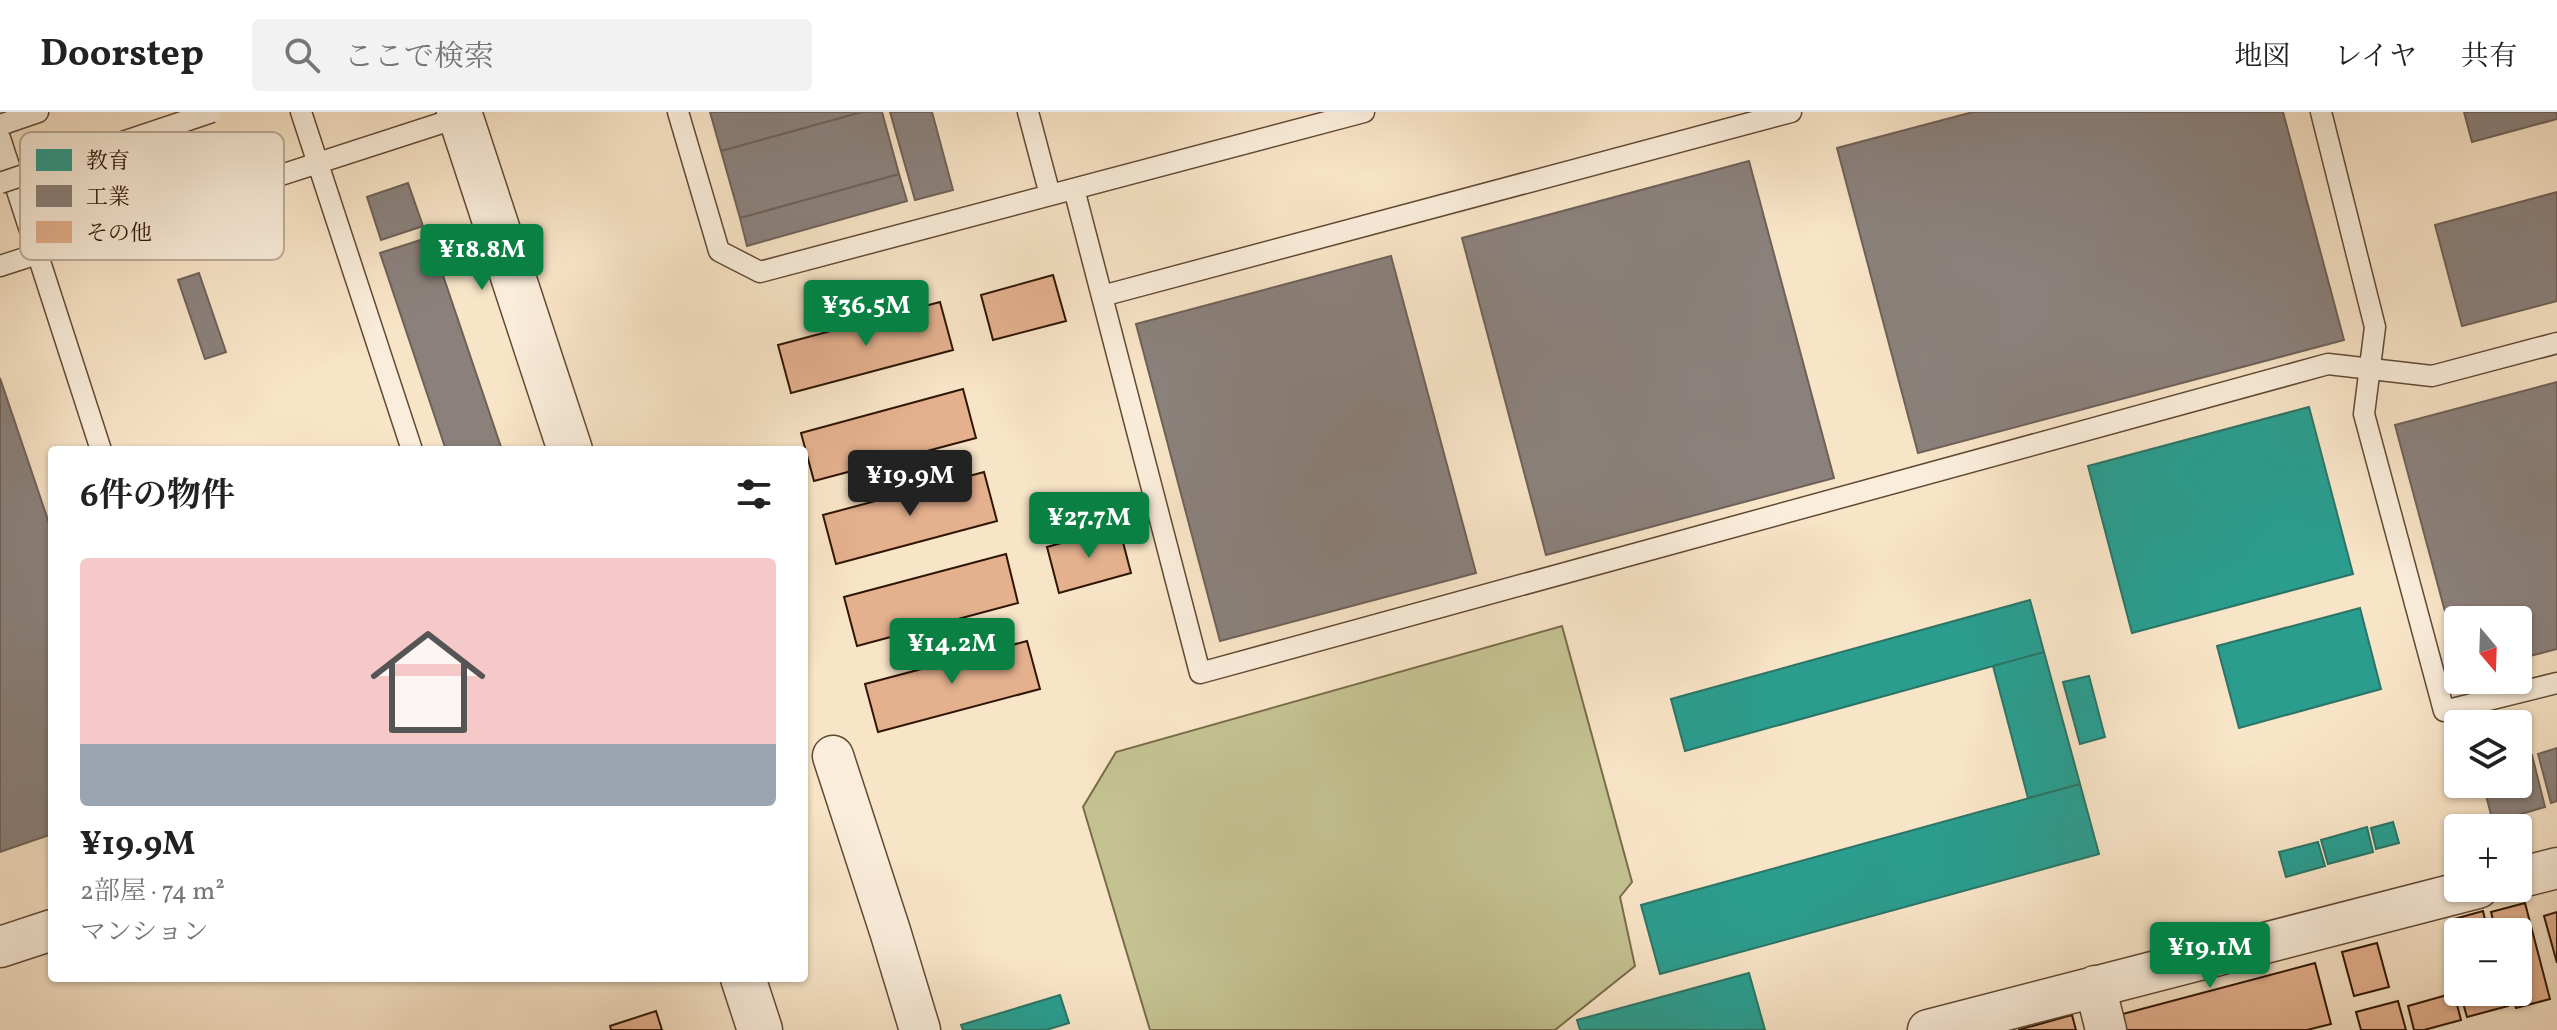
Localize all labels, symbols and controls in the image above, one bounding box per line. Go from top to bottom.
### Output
search box [252,19,812,91]
text: Doorstep [40,29,204,82]
icon: search [280,33,324,77]
text: ここで検索 [344,37,494,79]
text: 地図 [2234,38,2290,77]
text: レイヤ [2334,38,2417,77]
text: 共有 [2461,38,2517,77]
legend [20,132,284,260]
text: 教育 [86,147,130,178]
text: 工業 [86,183,130,214]
text: その他 [86,219,152,250]
pin: ¥18.8M [417,224,547,292]
text: ¥18.8M [438,232,526,268]
pin: ¥36.5M [801,280,931,348]
text: ¥36.5M [822,288,910,324]
pin: ¥19.9M [845,450,975,518]
text: ¥19.9M [866,458,954,494]
icon: filters [732,472,776,516]
text: 6件の物件 [80,474,235,521]
pin: ¥27.7M [1024,492,1154,560]
text: ¥27.7M [1047,500,1131,536]
north arrow [2444,606,2532,694]
map controls [2444,606,2532,1006]
icon: home [356,610,500,754]
pin: ¥14.2M [887,618,1017,686]
text: ¥14.2M [908,626,996,662]
button: layers [2444,710,2532,798]
button: + [2444,814,2532,902]
text: ¥19.9M [80,822,195,869]
text: 2部屋 · 74 m² [80,874,225,910]
text: マンション [80,915,209,951]
button: − [2444,918,2532,1006]
pin: ¥19.1M [2145,922,2275,990]
text: ¥19.1M [2168,930,2252,966]

